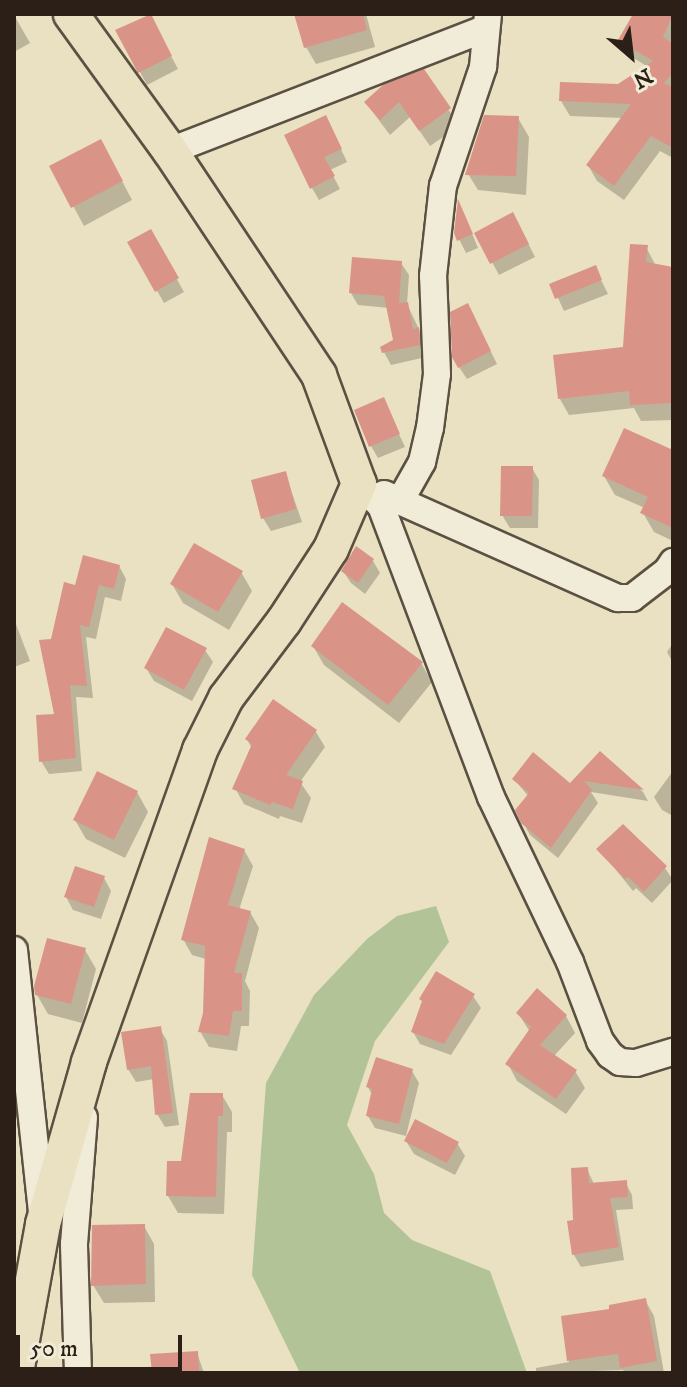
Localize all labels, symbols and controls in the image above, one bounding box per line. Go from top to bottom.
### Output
north arrow [591,16,671,96]
text: N [628,61,657,94]
scale bar [20,1319,186,1369]
text: 50 m [30,1334,78,1364]

